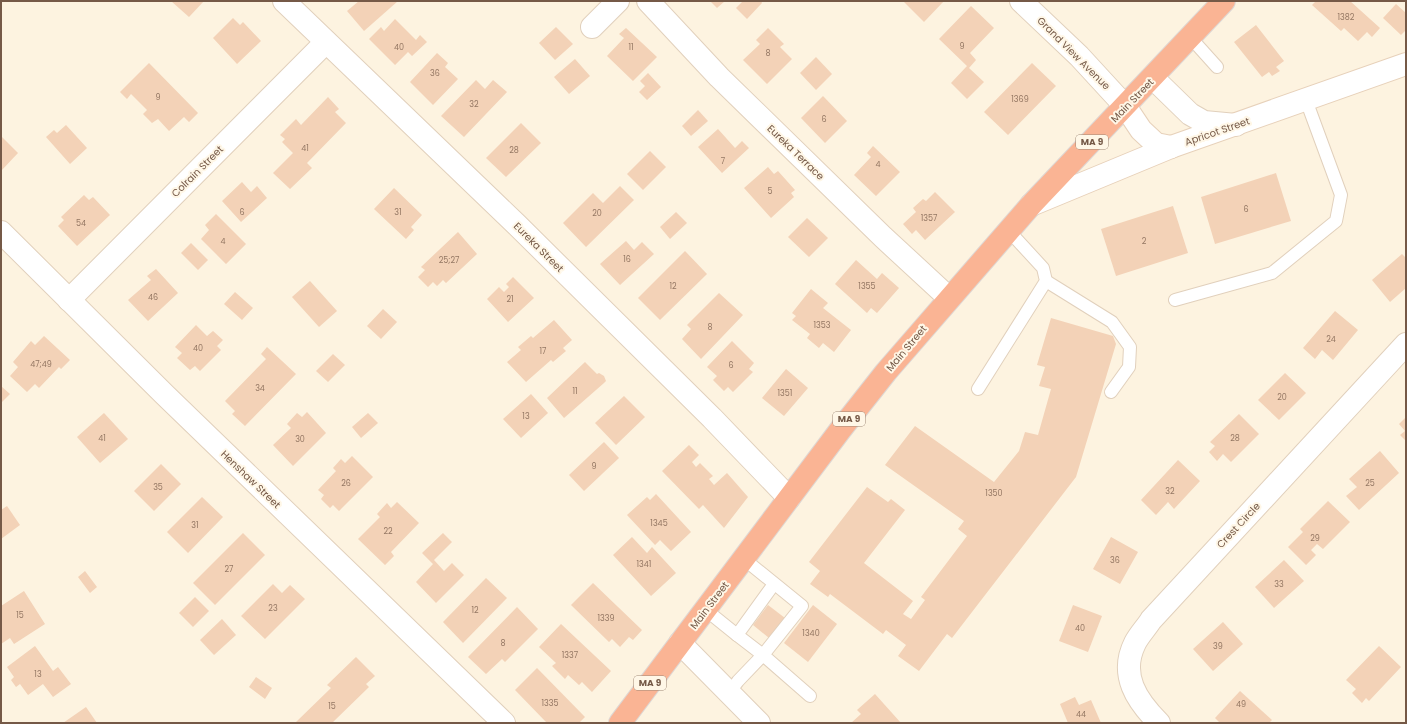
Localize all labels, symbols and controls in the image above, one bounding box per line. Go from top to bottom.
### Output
house number: 1382 [1338,12,1355,23]
street label: Grand View Avenue [1034,13,1114,93]
house number: 9 [959,41,965,52]
house number: 40 [394,42,404,53]
house number: 11 [628,42,634,53]
house number: 8 [765,48,771,59]
house number: 36 [430,68,440,79]
street label: Main Street [1107,75,1158,126]
house number: 9 [155,92,161,103]
house number: 1369 [1011,94,1029,105]
house number: 32 [469,99,479,110]
street label: Apricot Street [1183,113,1252,150]
house number: 6 [821,114,827,125]
street label: Eureka Terrace [764,121,828,184]
road number: MA 9 [1076,135,1108,149]
street label: Colrain Street [168,142,227,201]
house number: 41 [301,143,309,154]
house number: 28 [509,145,519,156]
house number: 7 [721,156,726,167]
house number: 4 [875,159,881,170]
house number: 5 [767,186,773,197]
house number: 6 [1243,204,1249,215]
house number: 6 [239,207,245,218]
house number: 31 [394,207,402,218]
house number: 20 [592,208,602,219]
house number: 1357 [921,213,938,224]
house number: 54 [76,218,86,229]
street label: Eureka Street [510,219,567,276]
house number: 4 [220,236,226,247]
house number: 2 [1142,236,1147,247]
house number: 16 [623,254,631,265]
house number: 25;27 [439,255,460,266]
house number: 12 [669,281,677,292]
house number: 1355 [858,281,876,292]
house number: 46 [148,292,158,303]
house number: 21 [506,294,514,305]
house number: 1353 [813,320,831,331]
house number: 8 [707,322,713,333]
street label: Main Street [883,322,930,375]
house number: 24 [1326,334,1336,345]
house number: 40 [193,343,203,354]
house number: 17 [540,346,547,357]
house number: 47;49 [30,359,52,370]
house number: 6 [728,360,734,371]
house number: 34 [255,383,265,394]
house number: 11 [572,386,578,397]
house number: 1351 [778,388,792,399]
house number: 20 [1277,392,1287,403]
house number: 13 [522,411,530,422]
road number: MA 9 [833,412,865,426]
house number: 41 [98,433,106,444]
house number: 28 [1230,433,1240,444]
house number: 30 [295,434,305,445]
street label: Henshaw Street [217,447,284,512]
house number: 9 [591,461,597,472]
house number: 26 [341,478,351,489]
house number: 25 [1365,478,1375,489]
house number: 35 [153,482,163,493]
house number: 32 [1165,486,1175,497]
house number: 1350 [985,488,1003,499]
street label: Crest Circle [1213,499,1264,552]
house number: 1345 [650,518,668,529]
house number: 31 [191,520,199,531]
house number: 22 [383,526,393,537]
house number: 29 [1310,533,1320,544]
house number: 36 [1110,555,1120,566]
house number: 1341 [637,559,651,570]
house number: 27 [225,564,234,575]
street label: Main Street [687,578,733,632]
house number: 33 [1274,579,1284,590]
house number: 23 [268,603,278,614]
house number: 12 [471,605,479,616]
house number: 15 [16,610,24,621]
house number: 1339 [597,613,615,624]
house number: 40 [1075,623,1085,634]
house number: 1340 [802,628,820,639]
house number: 8 [500,638,506,649]
house number: 39 [1213,641,1223,652]
house number: 1337 [562,650,579,661]
house number: 13 [34,669,42,680]
road number: MA 9 [634,676,666,690]
house number: 1335 [541,698,559,709]
house number: 49 [1236,699,1246,710]
house number: 15 [328,701,336,712]
house number: 44 [1076,709,1086,720]

